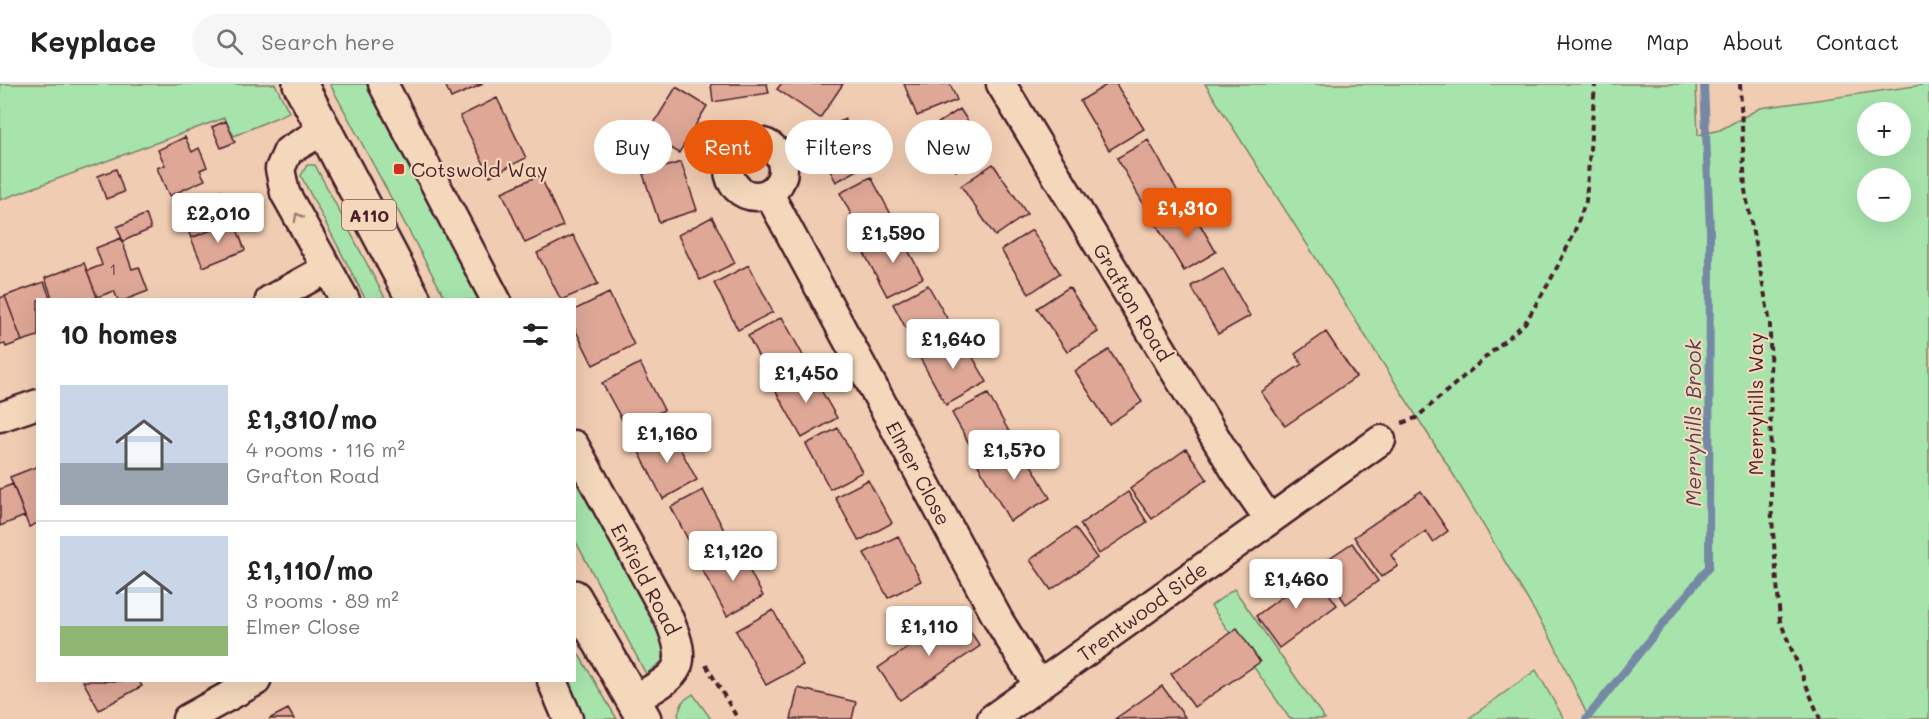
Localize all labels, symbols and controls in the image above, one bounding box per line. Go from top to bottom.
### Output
search box [192,14,612,68]
text: Keyplace [30,23,156,59]
icon: search [213,25,246,58]
text: Search here [261,27,395,56]
text: Home [1556,28,1613,55]
text: Map [1646,28,1689,55]
text: About [1722,28,1783,55]
text: Contact [1816,28,1899,55]
map controls [1857,102,1911,222]
button: + [1857,102,1911,156]
chip: Buy [594,120,672,174]
chip: Rent [684,120,773,174]
chip: Filters [785,120,893,174]
chip: New [905,120,992,174]
place label: Cotswold Way [411,156,548,182]
marker: Cotswold Way [392,162,406,176]
button: − [1857,168,1911,222]
pin: £1,310 [1138,188,1236,239]
pin: £2,010 [169,193,267,244]
text: £1,310 [1156,194,1218,220]
text: £2,010 [186,199,250,225]
road number: A110 [342,200,396,230]
one-way arrow [294,213,305,223]
pin: £1,590 [844,213,942,264]
text: £1,590 [861,219,925,245]
street label: Grafton Road [1088,238,1178,366]
house number: 1 [109,258,117,279]
text: 10 homes [60,317,178,351]
icon: filters [519,318,552,351]
pin: £1,640 [904,319,1002,370]
text: £1,640 [920,325,986,351]
street label: Merryhills Way [1742,333,1768,475]
water label: Merryhills Brook [1679,339,1706,507]
pin: £1,450 [757,353,855,404]
text: £1,450 [774,359,838,385]
text: £1,310/mo [246,402,377,436]
icon: home [108,409,180,481]
pin: £1,160 [618,413,716,464]
street label: Elmer Close [881,416,957,530]
text: £1,160 [636,419,698,445]
pin: £1,570 [965,430,1063,481]
text: 4 rooms · 116 m² [246,436,405,462]
text: £1,570 [982,436,1046,462]
text: Grafton Road [246,462,379,488]
street label: Enfield Road [606,519,686,639]
pin: £1,120 [684,531,782,582]
text: £1,120 [703,537,763,563]
text: £1,110/mo [246,553,373,587]
street label: Trentwood Side [1072,555,1212,667]
pin: £1,460 [1247,559,1345,610]
icon: home [108,560,180,632]
text: £1,460 [1263,565,1329,591]
text: 3 rooms · 89 m² [246,587,399,613]
pin: £1,110 [880,606,978,657]
text: £1,110 [900,612,958,638]
text: Elmer Close [246,613,361,639]

